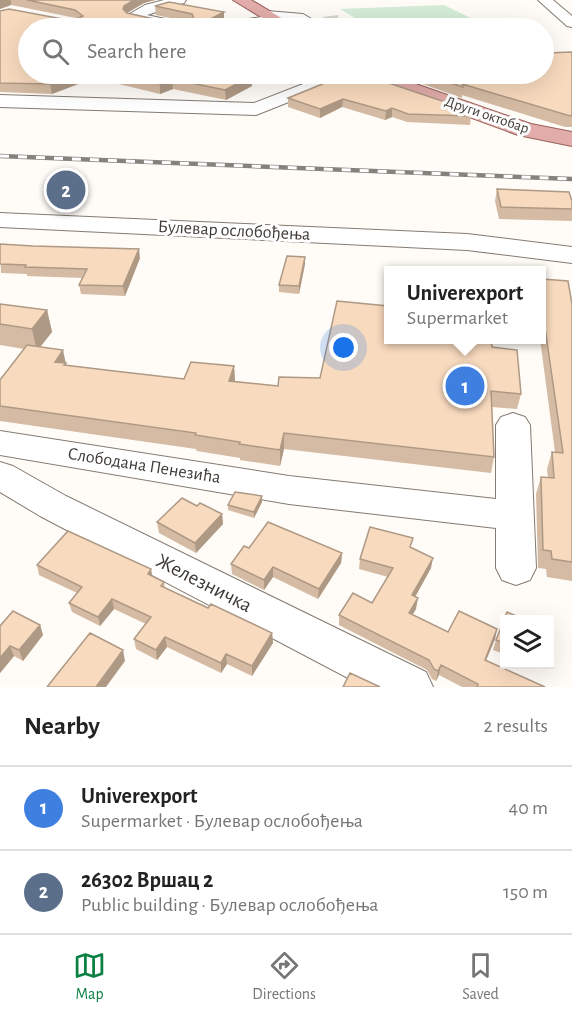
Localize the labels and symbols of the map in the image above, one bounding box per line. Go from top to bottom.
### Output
street label: Други октобар [443,94,531,136]
pin: 2 [46,168,86,213]
street label: Булевар ослобођења [157,217,311,244]
your location [329,333,358,362]
pin: 1 [446,364,484,408]
street label: Слободана Пенезића [66,444,222,487]
street label: Железничка [153,550,256,616]

